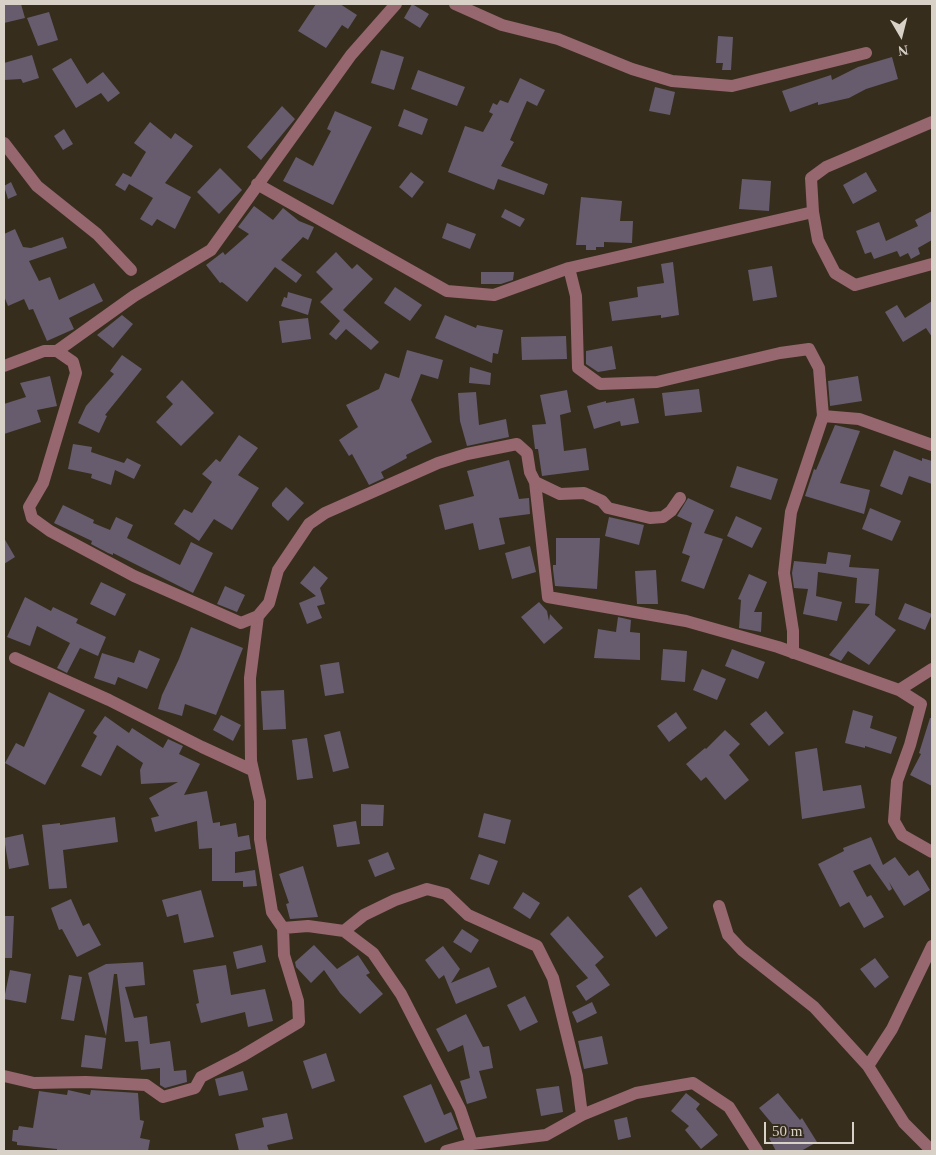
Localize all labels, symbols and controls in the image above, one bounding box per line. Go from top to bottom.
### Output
north arrow [876,10,926,60]
text: N [897,42,909,58]
scale bar [766,1112,856,1144]
text: 50 m [772,1123,802,1139]

